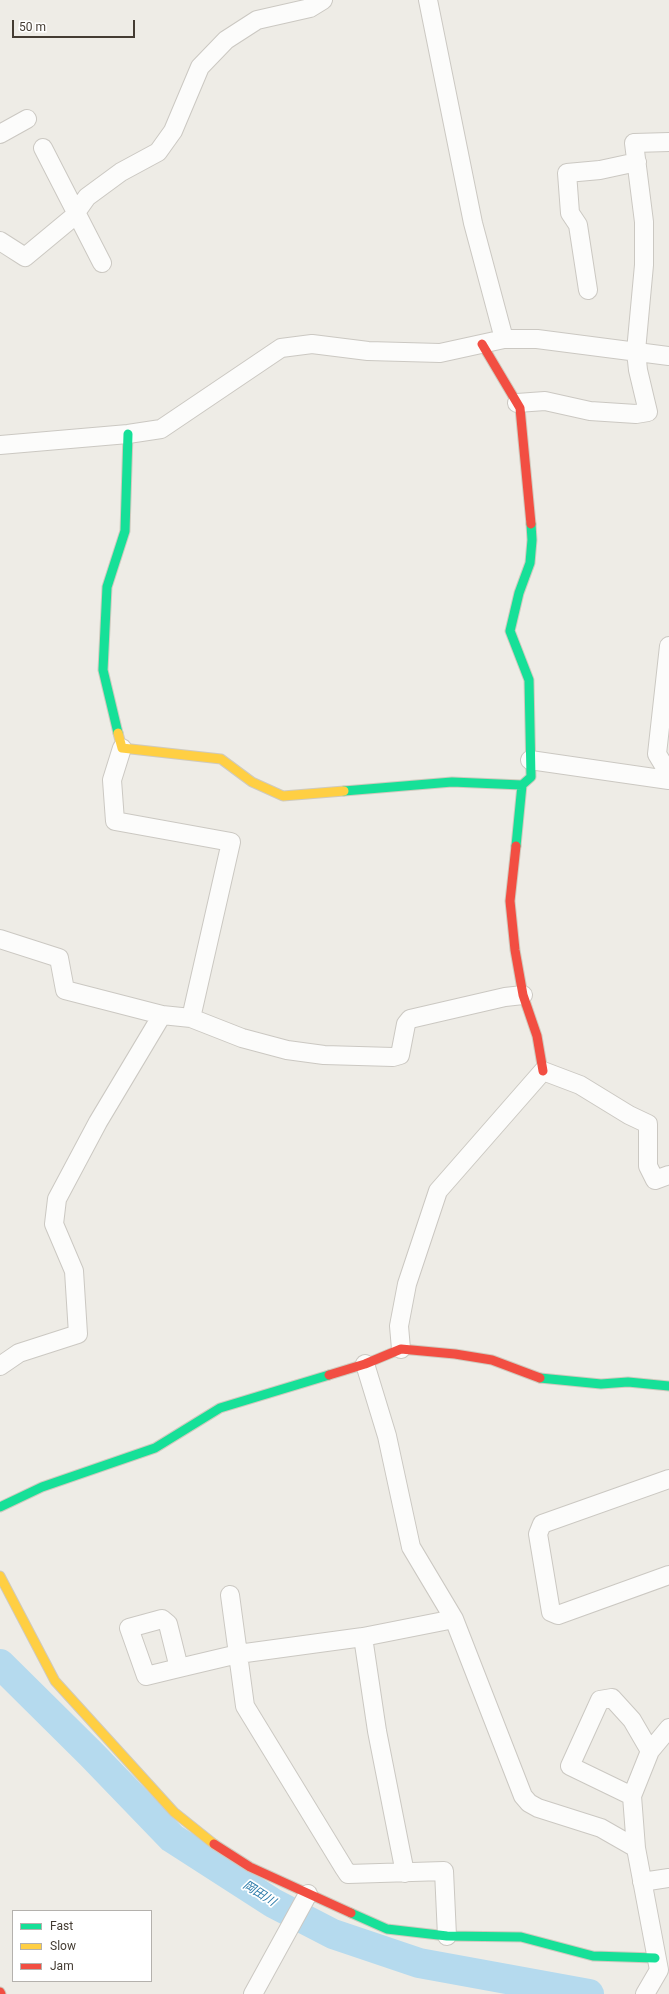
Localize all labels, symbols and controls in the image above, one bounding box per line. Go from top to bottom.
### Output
scale bar [14,12,137,38]
text: 50 m [19,20,46,34]
water label: 岡田川 [240,1878,278,1910]
legend [12,1910,152,1982]
text: Fast [50,1919,73,1933]
text: Slow [50,1939,76,1953]
text: Jam [50,1959,74,1973]

